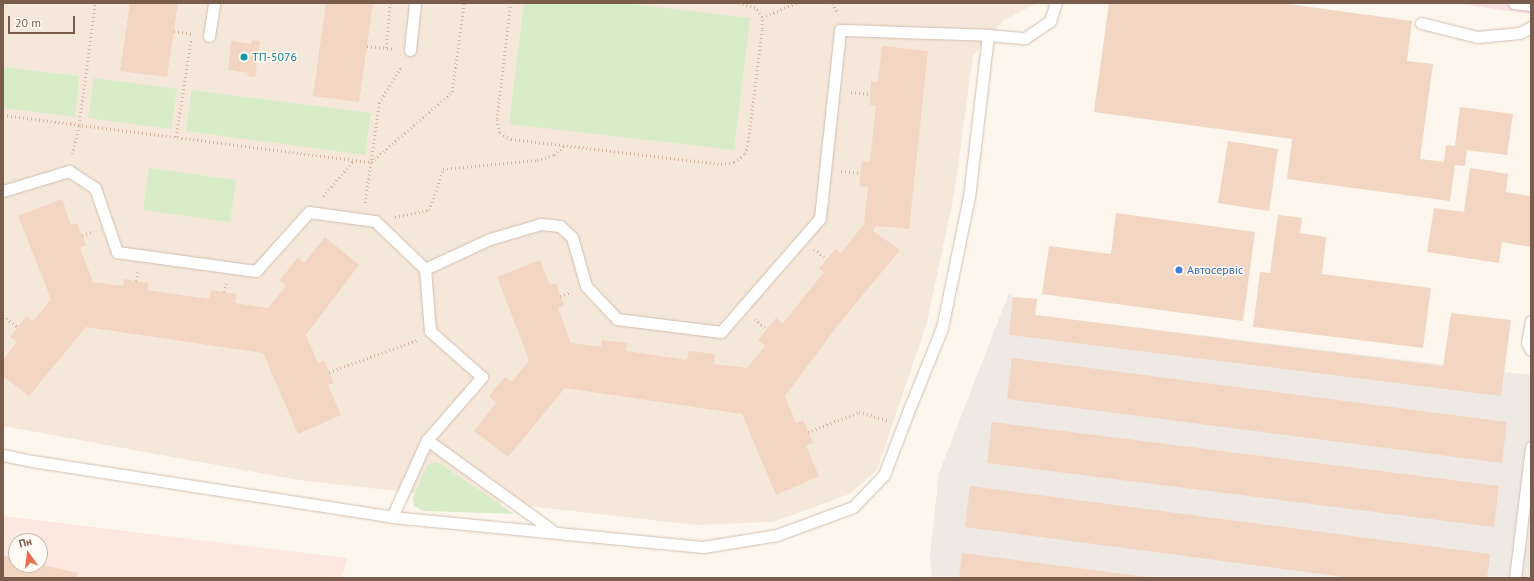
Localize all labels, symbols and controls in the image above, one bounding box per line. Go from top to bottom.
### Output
scale bar [10,8,77,34]
text: 20 m [15,15,41,30]
place label: ТП-5076 [252,50,297,64]
marker: ТП-5076 [239,52,249,62]
place label: Автосервіс [1187,263,1243,277]
marker: Автосервіс [1174,265,1184,275]
north arrow [8,533,48,573]
text: Пн [17,534,33,551]

